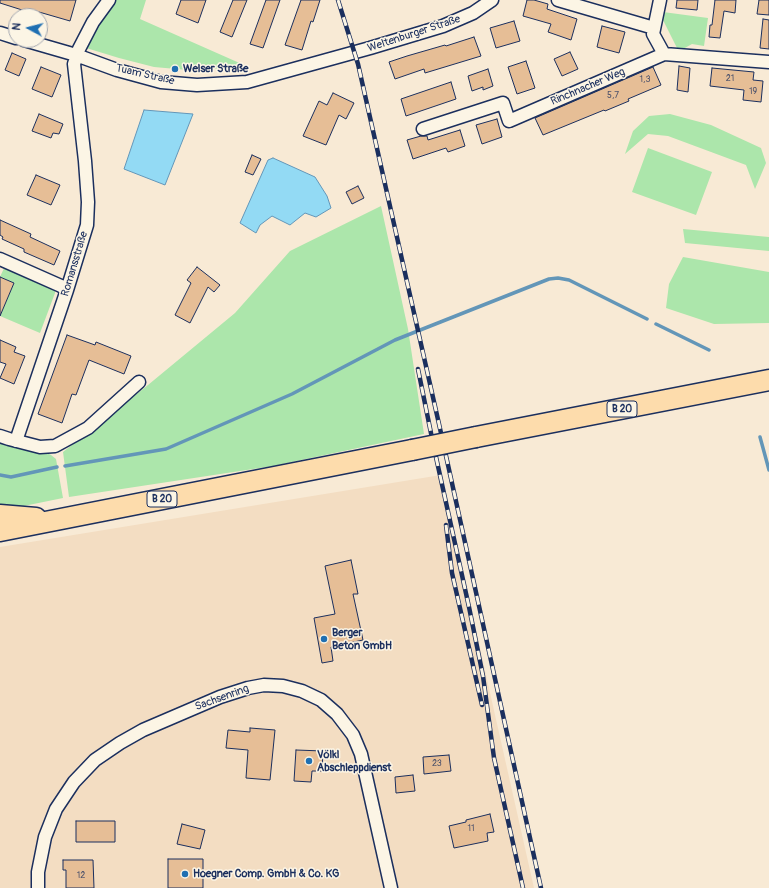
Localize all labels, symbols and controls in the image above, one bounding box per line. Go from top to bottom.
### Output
north arrow [8,8,48,48]
street label: Weltenburger Straße [366,13,462,55]
text: N [10,22,23,31]
street label: Tuam Straße [114,62,176,88]
place label: Welser Straße [183,62,248,76]
marker: Welser Straße [170,64,180,74]
street label: Rinchnacher Weg [549,65,627,109]
house number: 21 [726,74,734,84]
house number: 1,3 [640,75,650,85]
house number: 19 [749,87,757,97]
house number: 5,7 [607,91,619,101]
street label: Romansstraße [59,230,91,298]
road number: B 20 [607,401,637,417]
road number: B 20 [147,491,177,507]
place label: Berger Beton GmbH [332,626,392,652]
marker: Berger Beton GmbH [319,634,329,644]
street label: Sachsenring [193,682,251,714]
place label: Völkl Abschleppdienst [317,748,392,774]
marker: Völkl Abschleppdienst [304,756,314,766]
house number: 23 [432,759,442,769]
house number: 11 [467,824,475,834]
place label: Hoegner Comp. GmbH & Co. KG [193,867,339,881]
marker: Hoegner Comp. GmbH & Co. KG [180,869,190,879]
house number: 12 [77,871,85,881]

